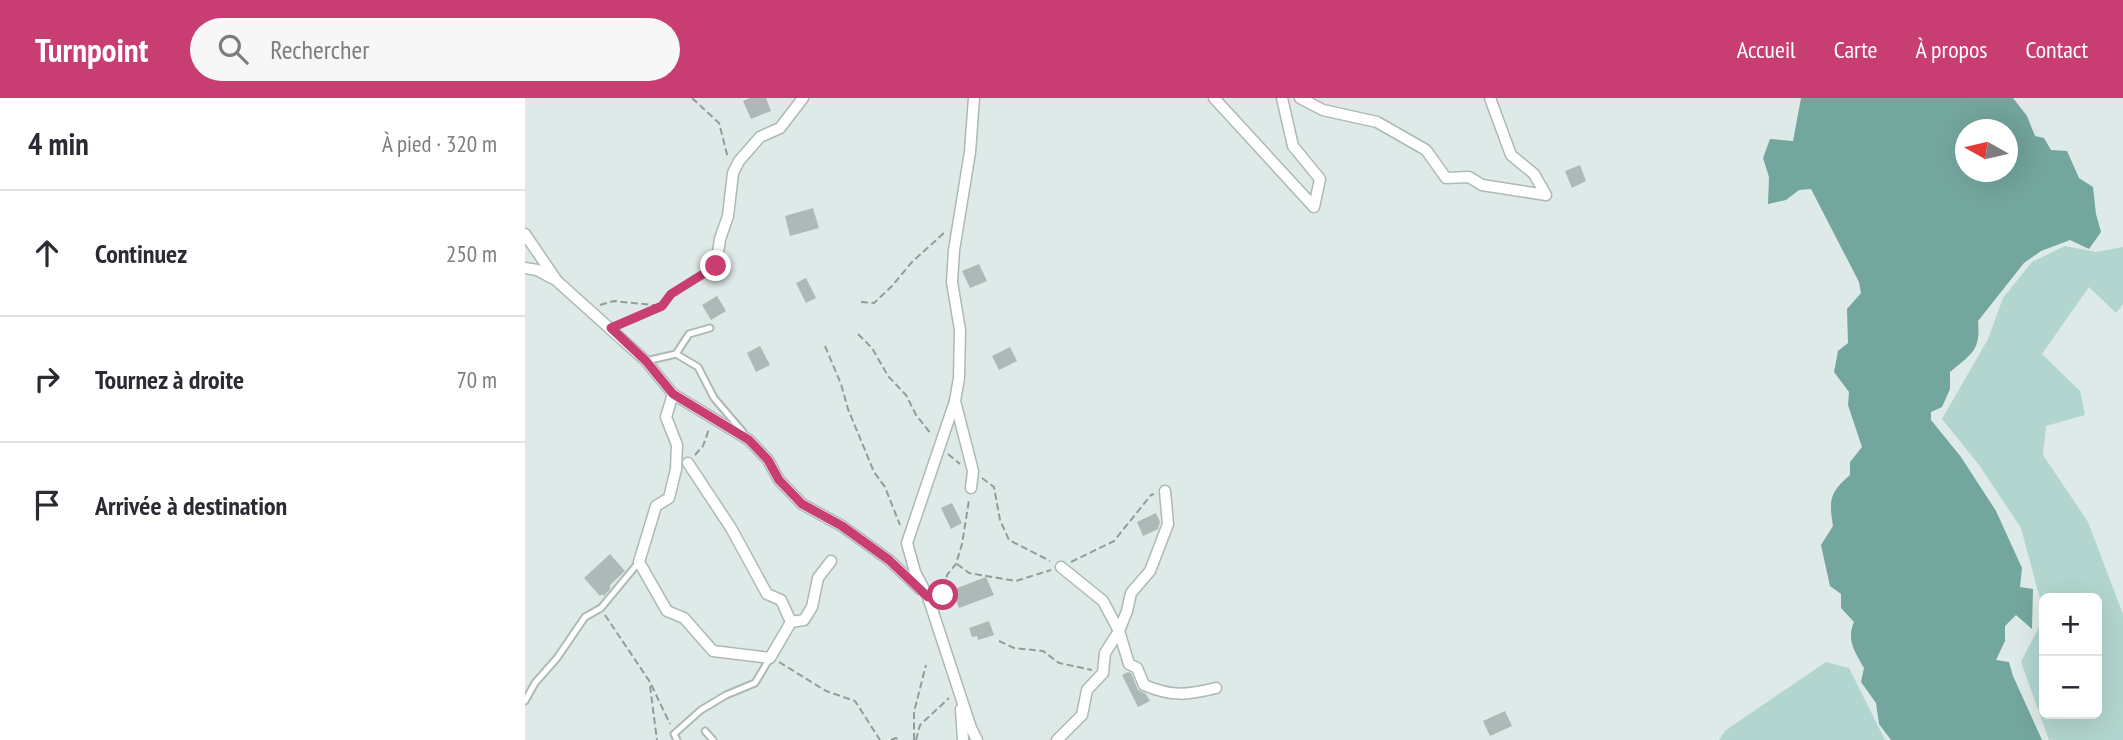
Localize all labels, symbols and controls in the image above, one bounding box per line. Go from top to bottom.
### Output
search box [190,18,680,81]
text: Turnpoint [35,28,148,71]
icon: search [214,30,252,68]
text: Rechercher [270,33,369,66]
text: Accueil [1737,34,1796,65]
text: Carte [1834,34,1877,65]
text: À propos [1915,34,1987,65]
text: Contact [2025,34,2088,65]
north arrow [1955,119,2018,182]
text: 4 min [28,124,89,163]
text: À pied · 320 m [382,129,497,158]
icon: ahead [28,234,66,272]
text: Continuez [95,237,187,270]
text: 250 m [446,239,497,268]
route end [700,250,731,281]
icon: right [28,360,66,398]
text: Tournez à droite [95,363,244,396]
text: 70 m [456,365,497,394]
icon: arrive [28,486,66,524]
text: Arrivée à destination [95,489,287,522]
route start [927,579,958,610]
map controls [2039,593,2102,719]
button: + [2039,593,2102,656]
button: − [2039,656,2102,719]

